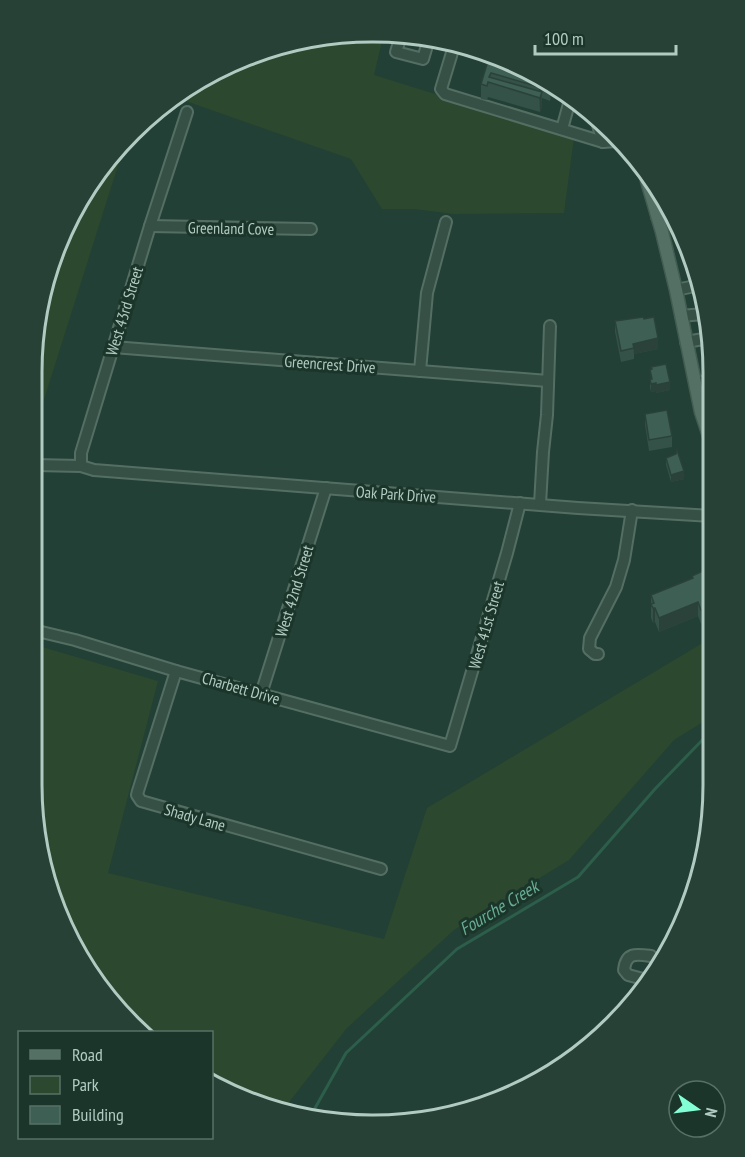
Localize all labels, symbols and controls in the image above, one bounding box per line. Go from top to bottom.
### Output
scale bar [535,18,676,56]
text: 100 m [544,27,584,50]
street label: Greenland Cove [188,217,274,239]
street label: West 43rd Street [101,263,147,358]
street label: Greencrest Drive [284,351,376,377]
street label: Oak Park Drive [355,481,437,507]
street label: West 42nd Street [271,542,318,639]
street label: West 41st Street [464,578,508,671]
street label: Charbett Drive [200,667,282,709]
street label: Shady Lane [162,799,228,835]
water label: Fourche Creek [455,874,544,940]
legend [18,1031,213,1139]
text: Road [72,1043,103,1066]
text: Park [72,1073,99,1096]
north arrow [667,1079,727,1139]
text: Building [72,1103,124,1126]
text: N [701,1106,722,1119]

